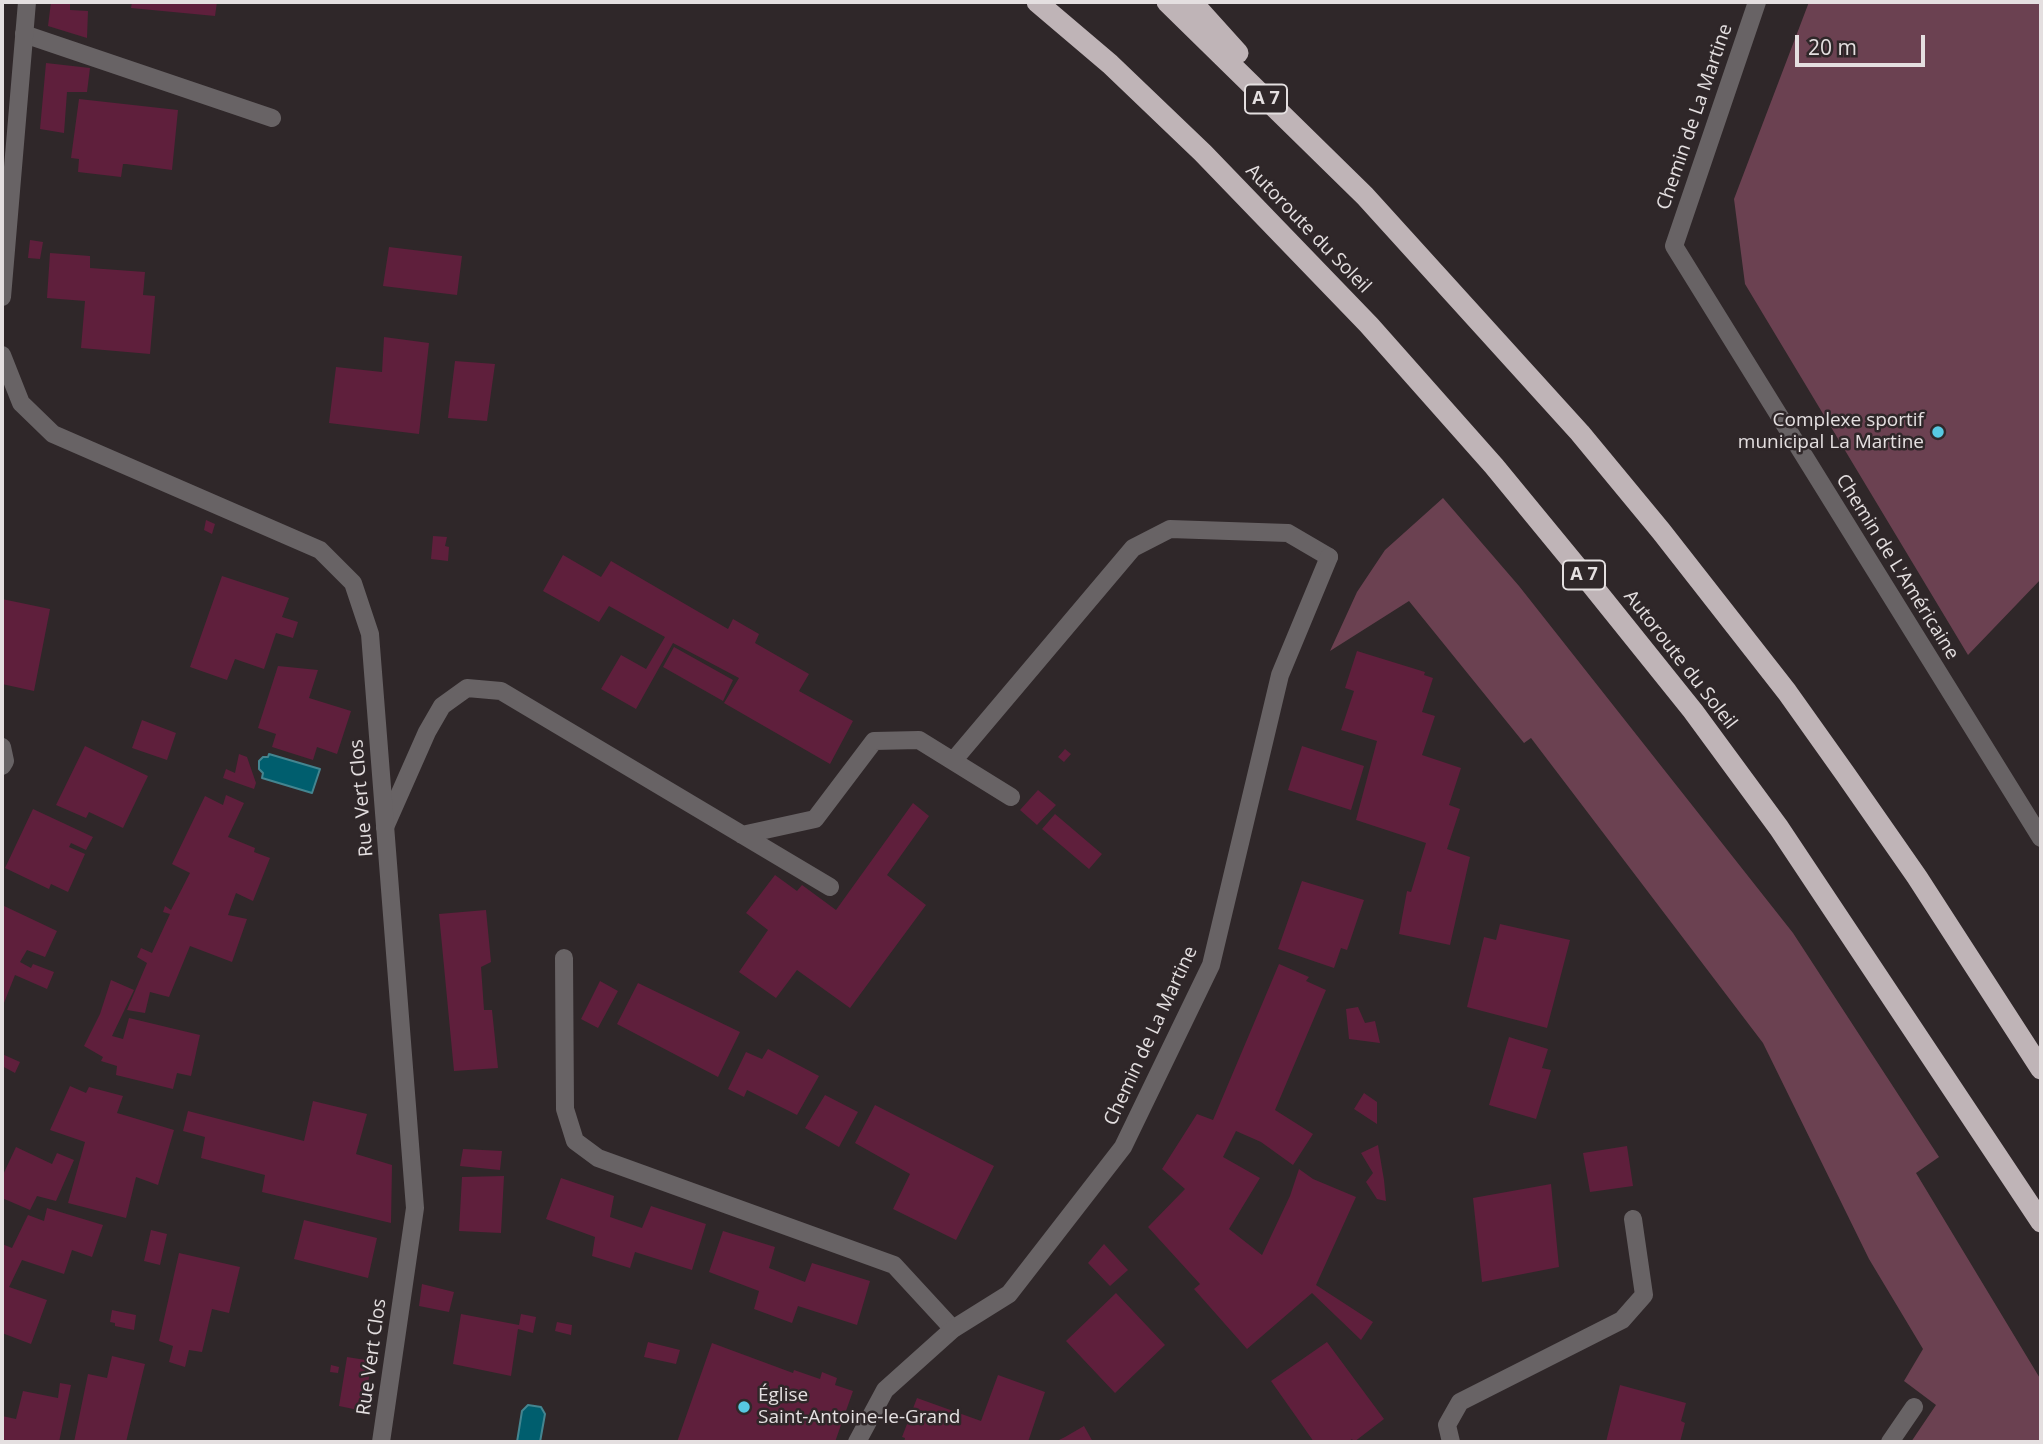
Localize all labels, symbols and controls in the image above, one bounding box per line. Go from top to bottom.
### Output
street label: Chemin de La Martine [1652,21,1738,213]
scale bar [1798,21,1927,65]
text: 20 m [1808,33,1857,61]
road number: A 7 [1245,84,1287,114]
street label: Autoroute du Soleil [1241,160,1375,298]
place label: Complexe sportif municipal La Martine [1738,410,1924,454]
marker: Complexe sportif municipal La Martine [1930,424,1946,440]
street label: Chemin de L'Américaine [1831,470,1963,664]
road number: A 7 [1563,560,1605,590]
street label: Autoroute du Soleil [1619,586,1741,734]
street label: Rue Vert Clos [346,738,378,858]
street label: Chemin de La Martine [1099,943,1203,1129]
street label: Rue Vert Clos [353,1297,391,1417]
place label: Église Saint-Antoine-le-Grand [758,1385,960,1429]
marker: Église Saint-Antoine-le-Grand [736,1399,752,1415]

